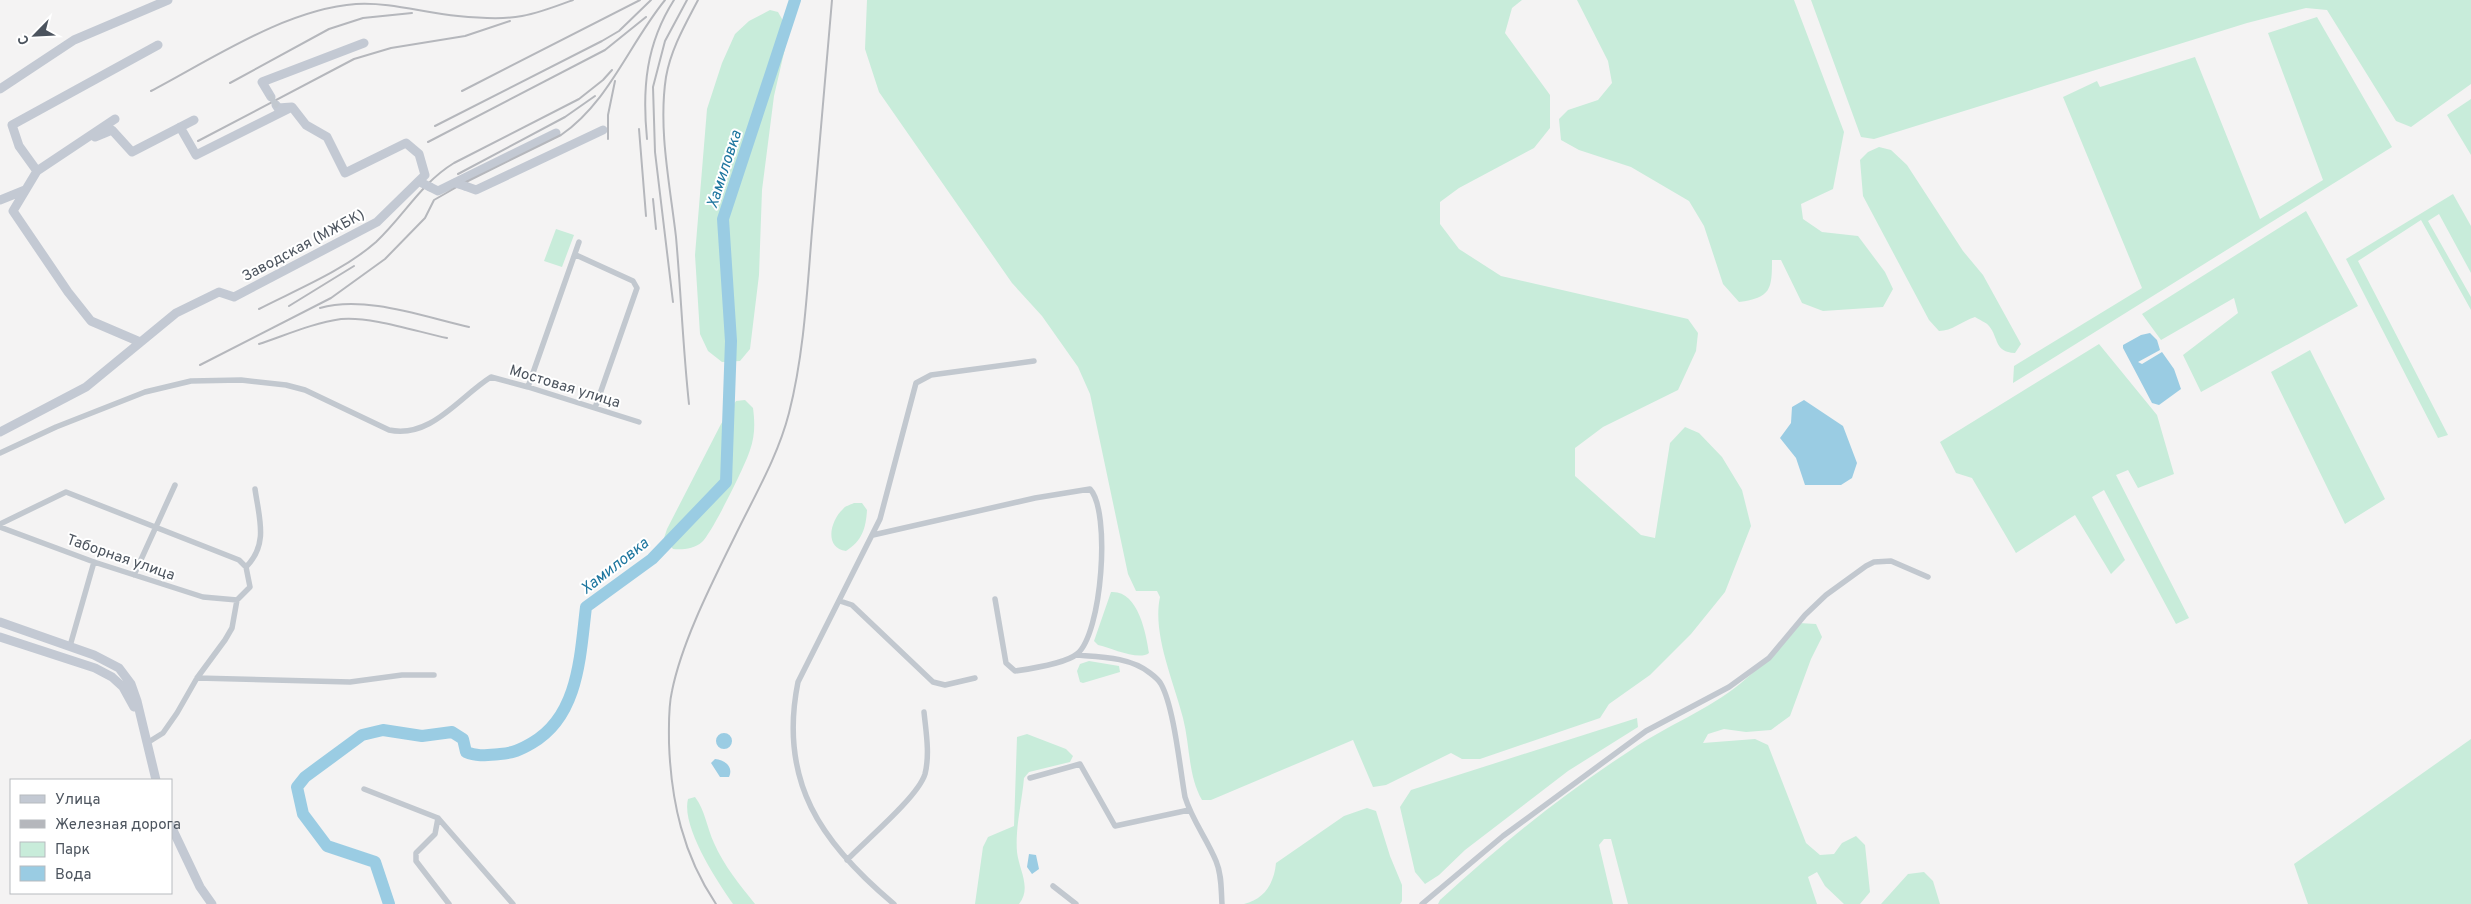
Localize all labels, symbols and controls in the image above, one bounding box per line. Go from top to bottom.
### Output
north arrow [10,10,60,60]
text: С [15,32,34,47]
water label: Хамиловка [703,127,747,211]
street label: Заводская (МЖБК) [239,206,368,287]
street label: Мостовая улица [507,362,622,413]
street label: Таборная улица [64,531,177,586]
water label: Хамиловка [577,533,654,599]
legend [10,779,172,894]
text: Улица [55,791,100,810]
text: Железная дорога [55,816,181,835]
text: Парк [55,841,90,860]
text: Вода [55,866,91,885]

